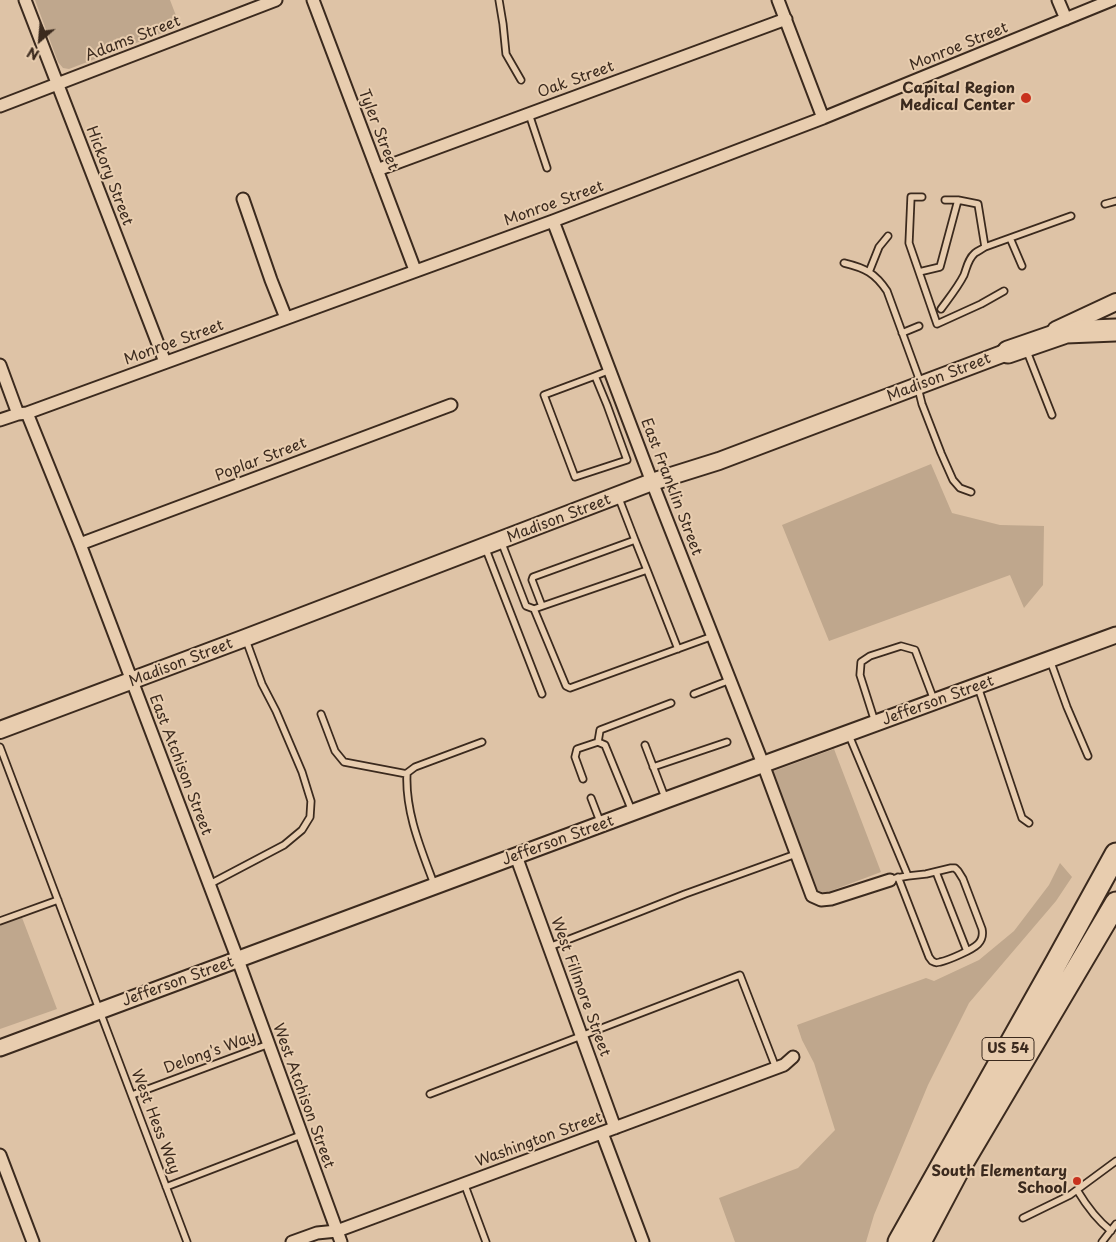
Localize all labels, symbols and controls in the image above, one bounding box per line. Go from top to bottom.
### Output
street label: Adams Street [83,13,183,65]
north arrow [15,15,65,65]
street label: Monroe Street [907,19,1011,75]
text: N [23,42,43,66]
street label: Oak Street [535,58,617,102]
place label: Capital Region Medical Center [900,80,1015,115]
street label: Tyler Street [354,87,402,173]
marker: Capital Region Medical Center [1019,91,1033,105]
street label: Hickory Street [82,124,136,228]
street label: Monroe Street [502,178,606,230]
street label: Monroe Street [122,317,226,369]
street label: Madison Street [885,350,993,406]
street label: East Franklin Street [637,416,705,558]
street label: Poplar Street [213,434,309,486]
street label: Madison Street [505,491,613,547]
street label: Madison Street [127,635,235,691]
street label: Jefferson Street [880,672,996,730]
street label: East Atchison Street [145,692,215,838]
street label: Jefferson Street [500,812,616,870]
street label: West Fillmore Street [546,915,614,1059]
street label: Jefferson Street [120,953,236,1011]
street label: West Atchison Street [268,1021,338,1171]
street label: Delong's Way [162,1028,258,1078]
road number: US 54 [982,1038,1034,1060]
street label: West Hess Way [127,1067,183,1177]
street label: Washington Street [473,1109,605,1171]
place label: South Elementary School [931,1163,1067,1198]
marker: South Elementary School [1071,1175,1083,1187]

